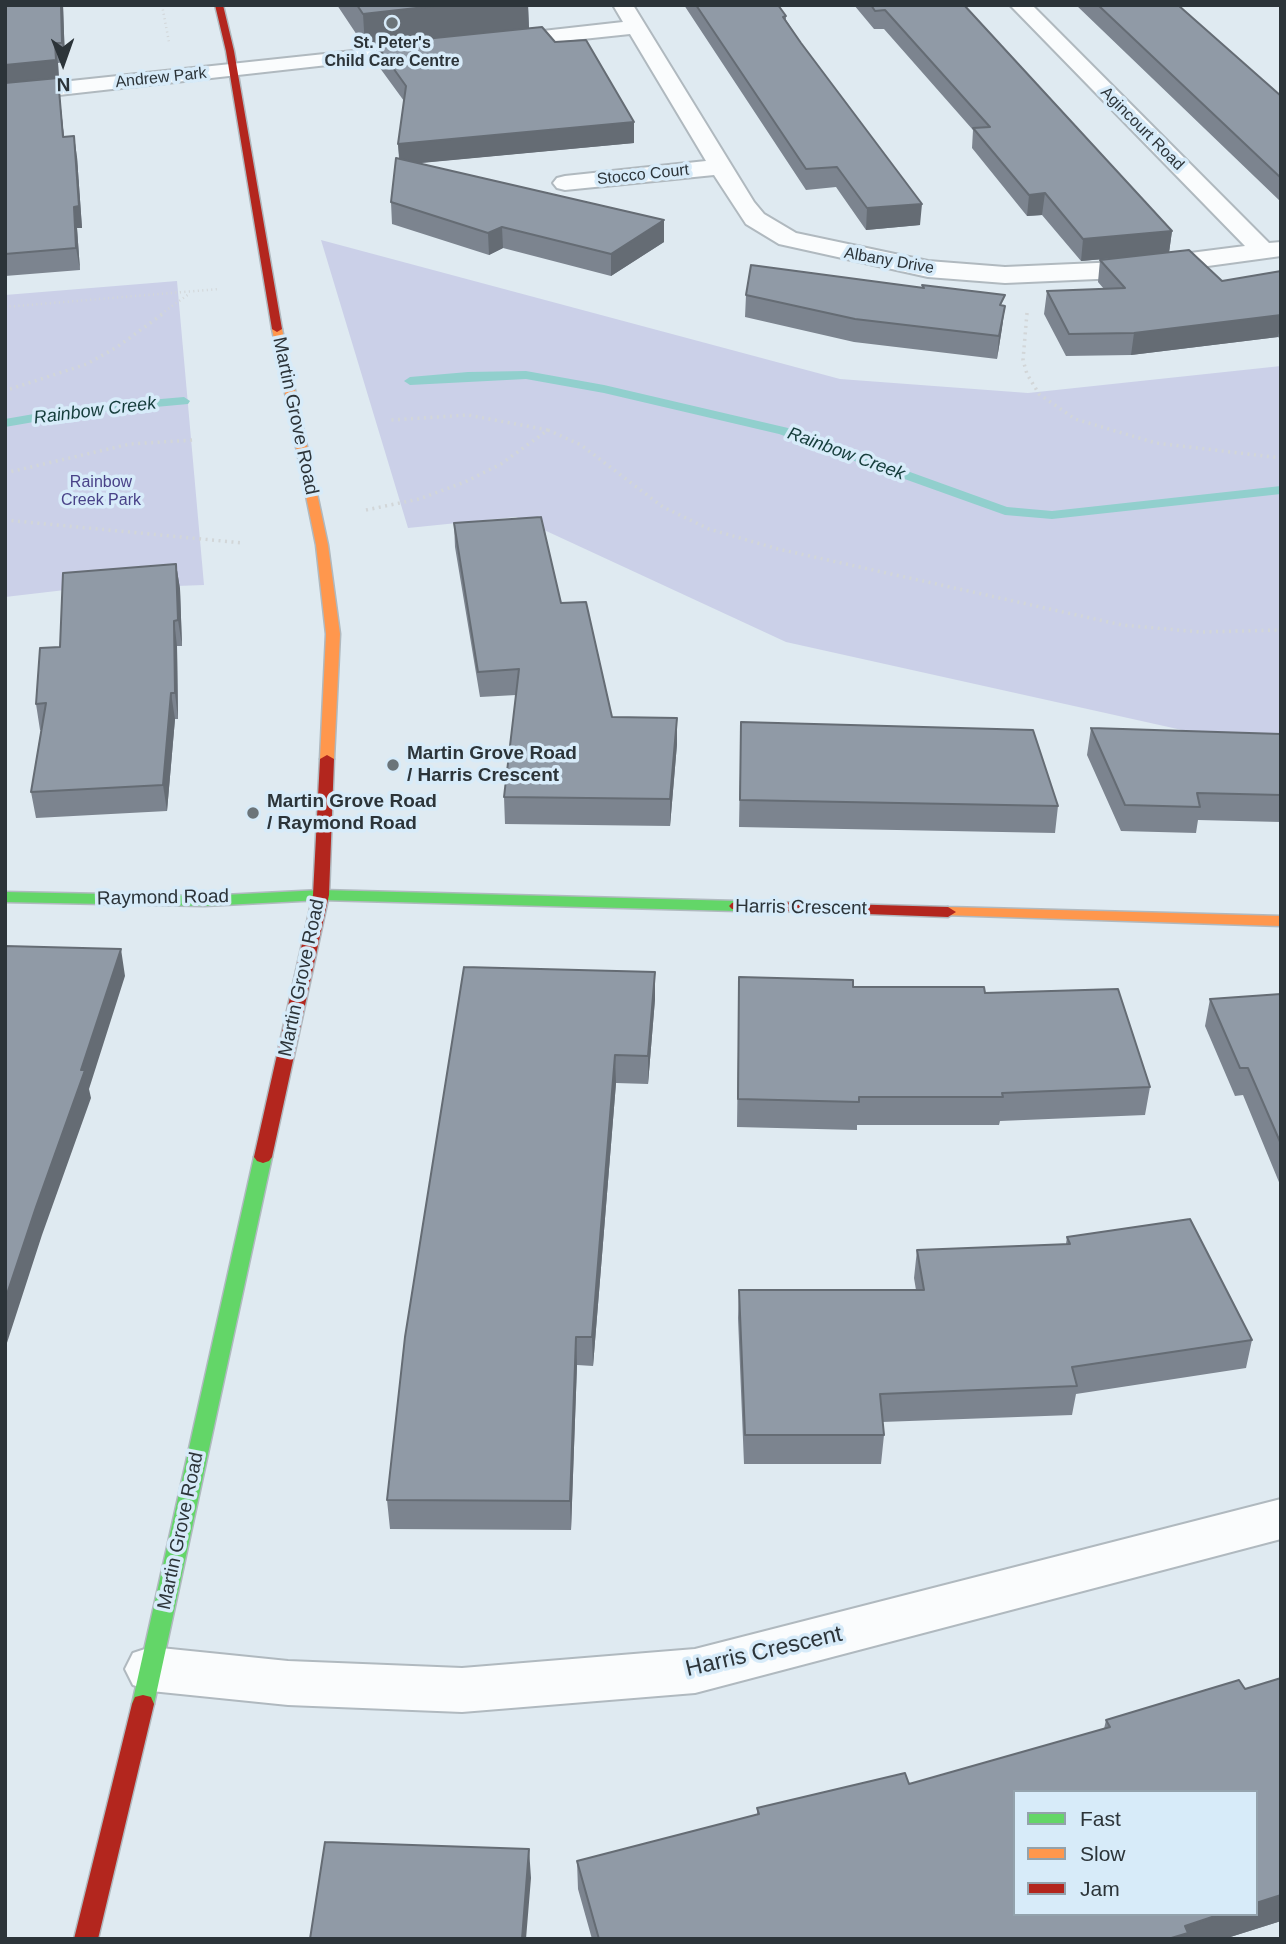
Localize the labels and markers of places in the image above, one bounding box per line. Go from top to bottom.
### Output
marker: St. Peter's Child Care Centre [384,15,400,31]
place label: St. Peter's Child Care Centre [324,34,460,72]
place label: Martin Grove Road / Harris Crescent [407,743,577,787]
marker: Martin Grove Road / Harris Crescent [385,757,401,773]
place label: Martin Grove Road / Raymond Road [267,791,437,835]
marker: Martin Grove Road / Raymond Road [245,805,261,821]

